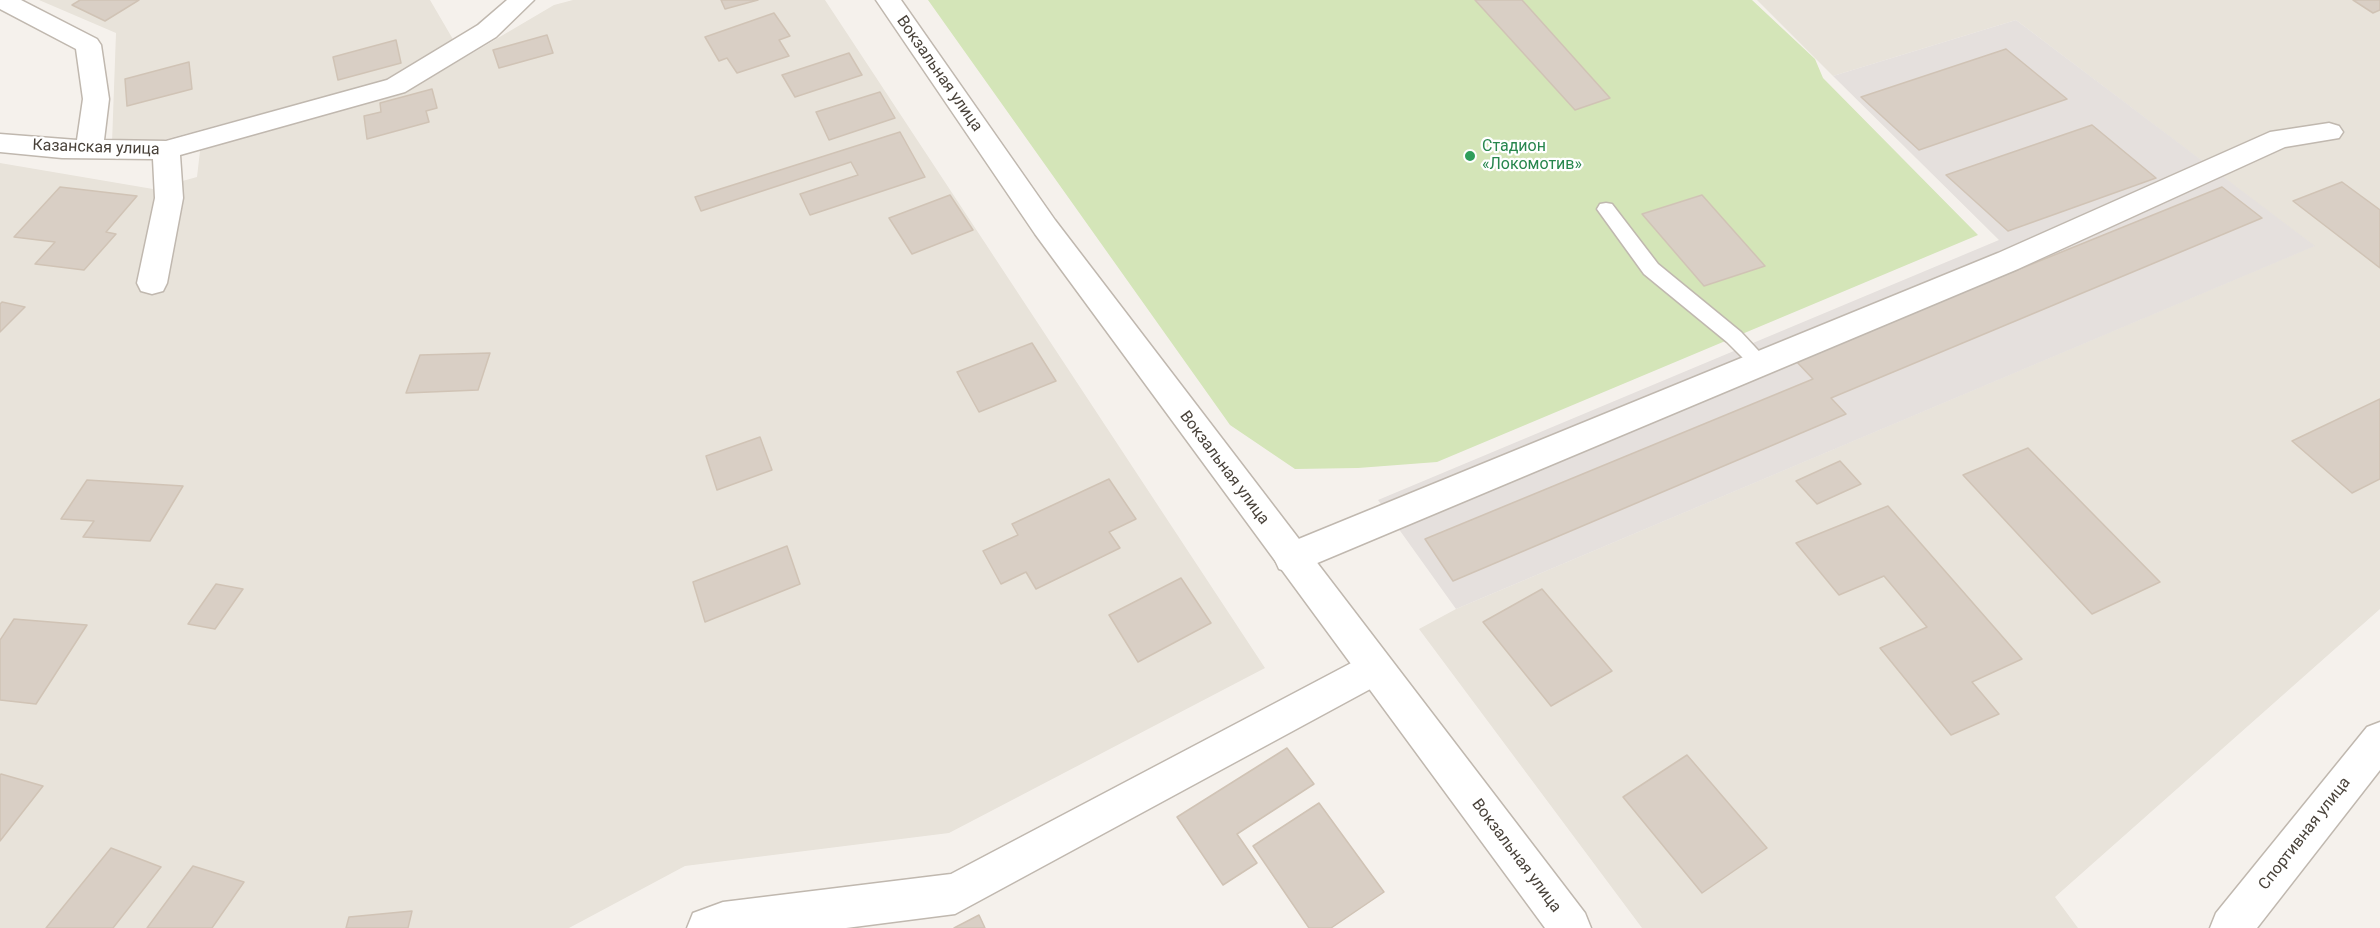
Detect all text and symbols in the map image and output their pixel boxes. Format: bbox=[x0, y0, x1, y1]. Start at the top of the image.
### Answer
street label: Вокзальная улица bbox=[892, 12, 986, 136]
street label: Казанская улица bbox=[32, 136, 160, 160]
place label: Стадион «Локомотив» bbox=[1482, 137, 1582, 175]
marker: Стадион «Локомотив» bbox=[1463, 149, 1477, 163]
street label: Вокзальная улица bbox=[1175, 407, 1273, 529]
street label: Спортивная улица bbox=[2255, 774, 2355, 894]
street label: Вокзальная улица bbox=[1467, 795, 1565, 917]

